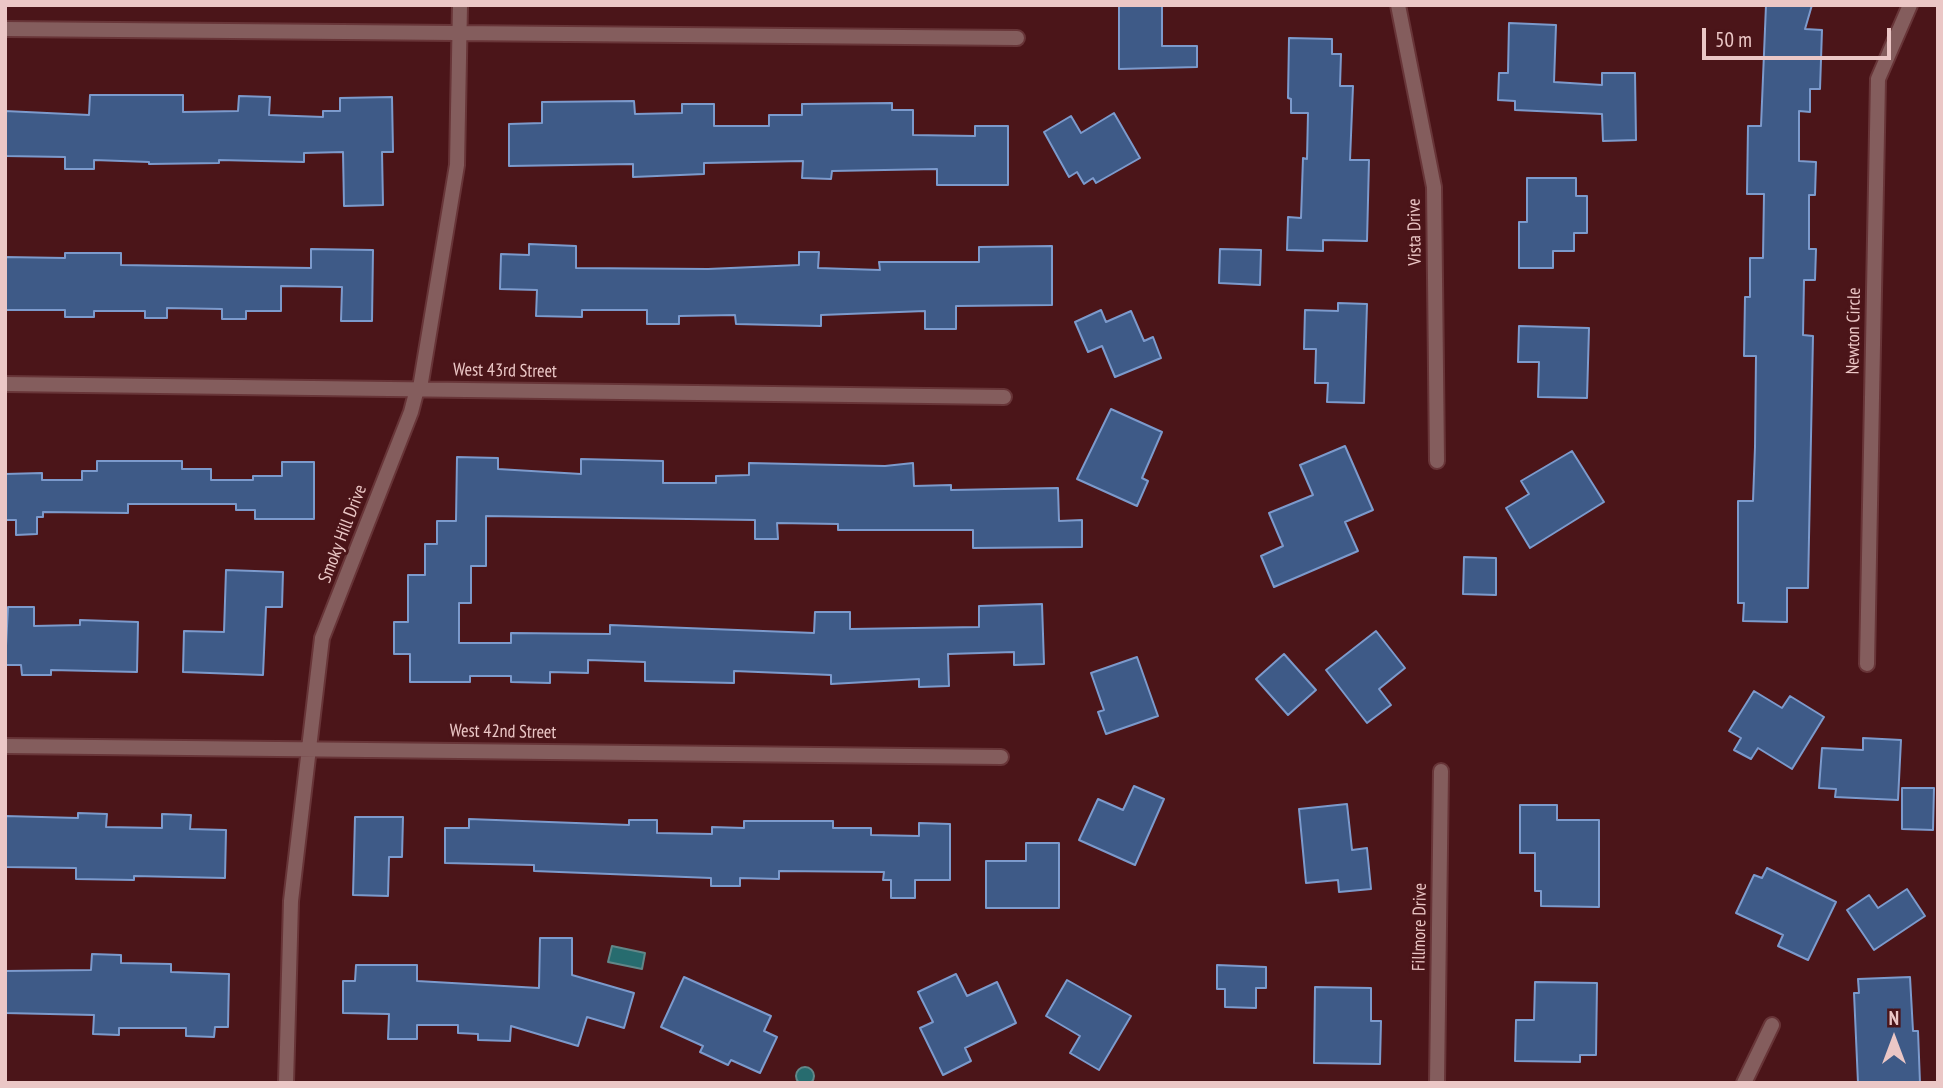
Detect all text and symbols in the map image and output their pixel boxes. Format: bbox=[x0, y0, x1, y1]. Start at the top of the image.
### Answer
scale bar bbox=[1705, 14, 1894, 58]
text: 50 m bbox=[1715, 26, 1752, 53]
street label: Vista Drive bbox=[1404, 198, 1426, 266]
street label: Newton Circle bbox=[1842, 287, 1866, 375]
street label: West 43rd Street bbox=[453, 359, 557, 383]
street label: Smoky Hill Drive bbox=[314, 482, 372, 586]
street label: West 42nd Street bbox=[449, 720, 557, 744]
street label: Fillmore Drive bbox=[1408, 883, 1432, 971]
north arrow bbox=[1859, 1004, 1929, 1074]
text: N bbox=[1889, 1006, 1899, 1030]

